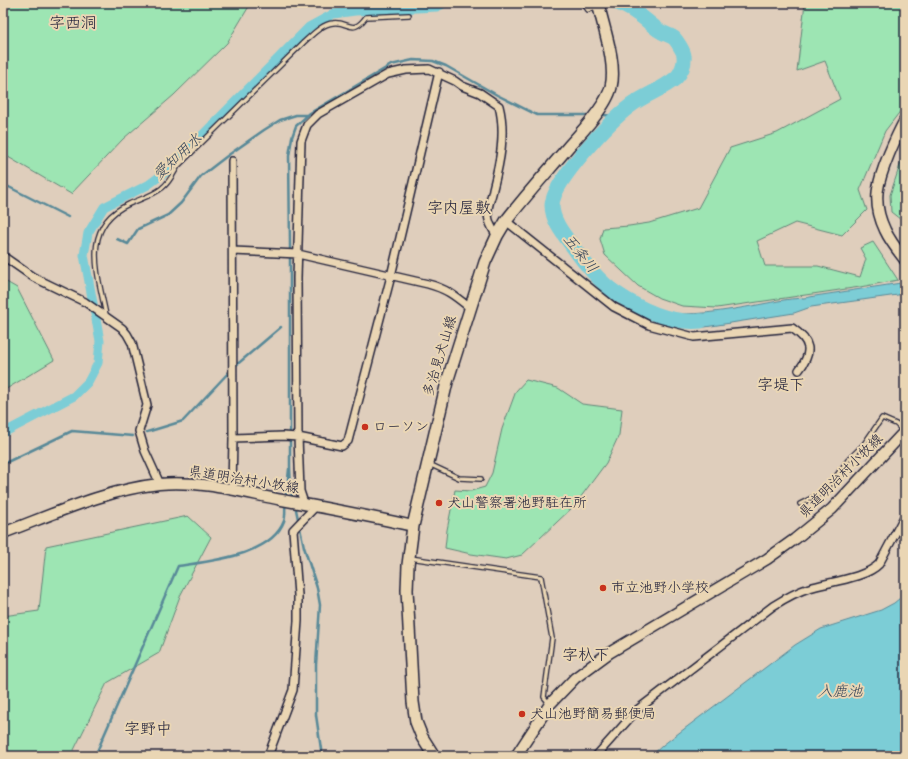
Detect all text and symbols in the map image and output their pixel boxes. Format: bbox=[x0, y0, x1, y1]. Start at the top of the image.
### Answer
district label: 字西洞 bbox=[49, 11, 97, 36]
water label: 愛知用水 bbox=[148, 128, 208, 186]
district label: 字内屋敷 bbox=[427, 196, 491, 221]
water label: 五条川 bbox=[557, 229, 603, 279]
street label: 多治見犬山線 bbox=[417, 313, 463, 399]
district label: 字堤下 bbox=[757, 373, 805, 398]
place label: ローソン bbox=[373, 416, 429, 438]
marker: ローソン bbox=[360, 422, 370, 432]
street label: 県道明治村小牧線 bbox=[794, 429, 888, 523]
street label: 県道明治村小牧線 bbox=[187, 460, 301, 500]
place label: 犬山警察署池野駐在所 bbox=[447, 492, 587, 514]
marker: 犬山警察署池野駐在所 bbox=[434, 498, 444, 508]
place label: 市立池野小学校 bbox=[611, 577, 709, 599]
marker: 市立池野小学校 bbox=[598, 583, 608, 593]
district label: 字杁下 bbox=[562, 643, 610, 668]
water label: 入鹿池 bbox=[817, 680, 863, 704]
place label: 犬山池野簡易郵便局 bbox=[530, 703, 656, 725]
marker: 犬山池野簡易郵便局 bbox=[517, 709, 527, 719]
district label: 字野中 bbox=[124, 717, 172, 742]

